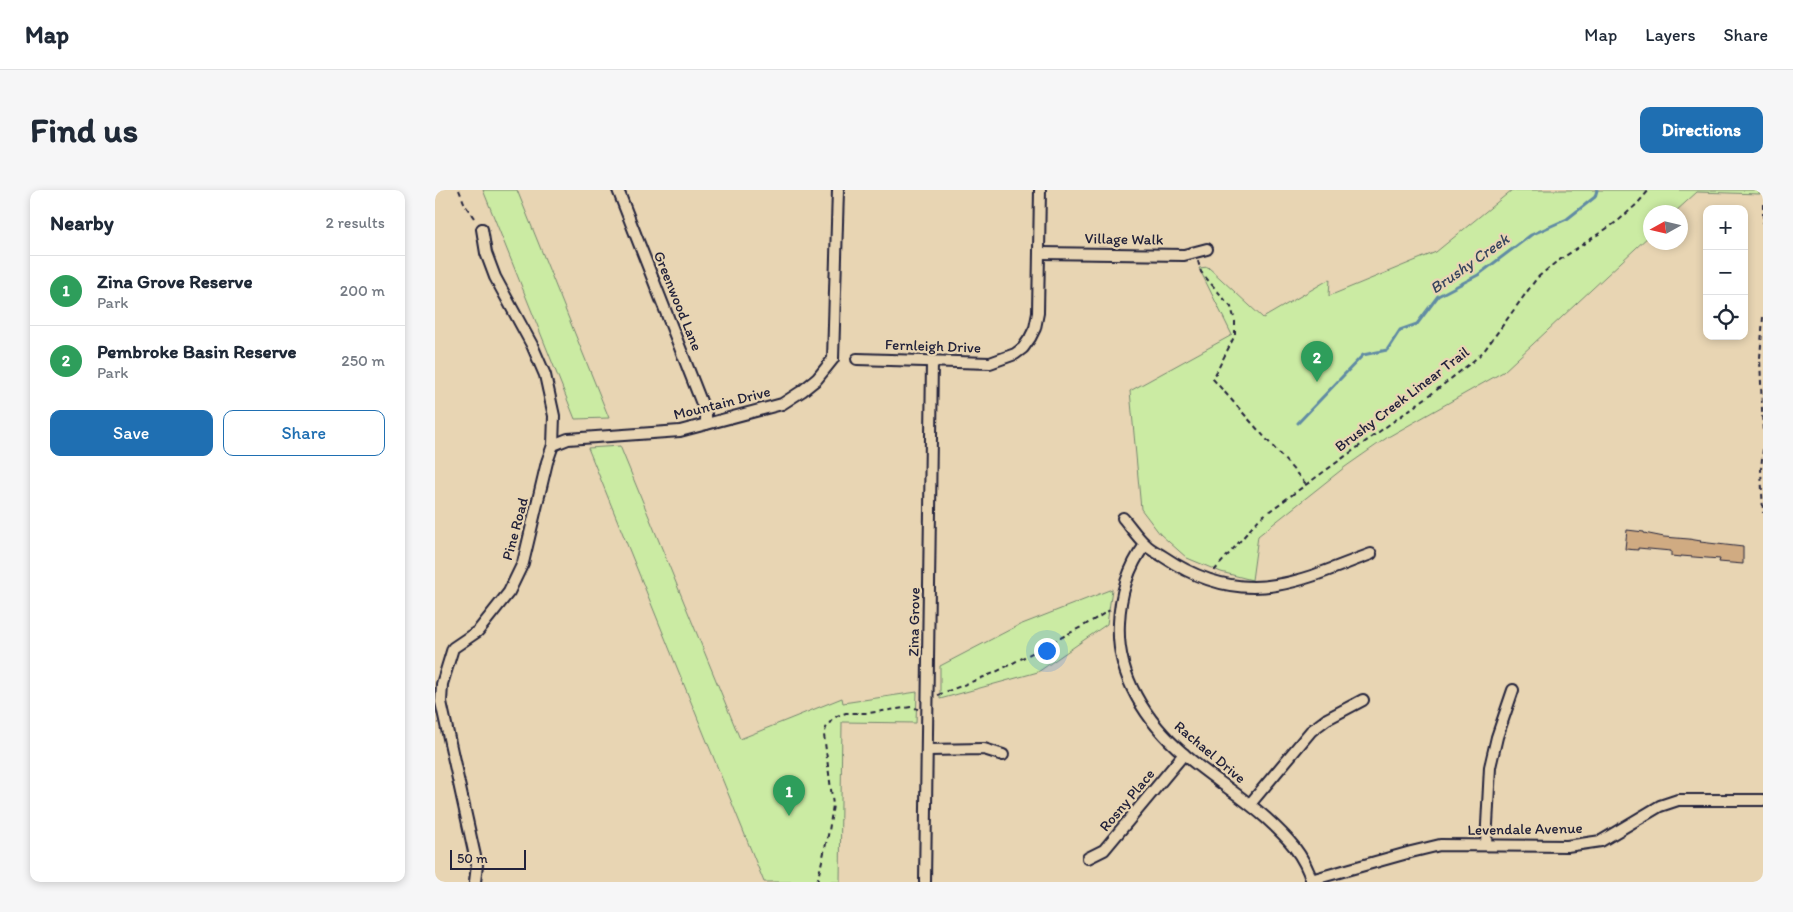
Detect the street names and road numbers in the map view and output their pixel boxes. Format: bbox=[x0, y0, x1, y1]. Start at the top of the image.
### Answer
street label: Village Walk bbox=[1084, 229, 1164, 249]
street label: Greenwood Lane bbox=[650, 249, 706, 353]
street label: Fernleigh Drive bbox=[885, 335, 981, 357]
street label: Brushy Creek Linear Trail bbox=[1331, 342, 1473, 455]
street label: Mountain Drive bbox=[672, 382, 772, 424]
street label: Pine Road bbox=[498, 496, 532, 562]
street label: Zina Grove bbox=[904, 587, 924, 657]
street label: Rachael Drive bbox=[1171, 717, 1249, 787]
street label: Rosny Place bbox=[1096, 765, 1158, 835]
street label: Levendale Avenue bbox=[1467, 819, 1583, 839]

